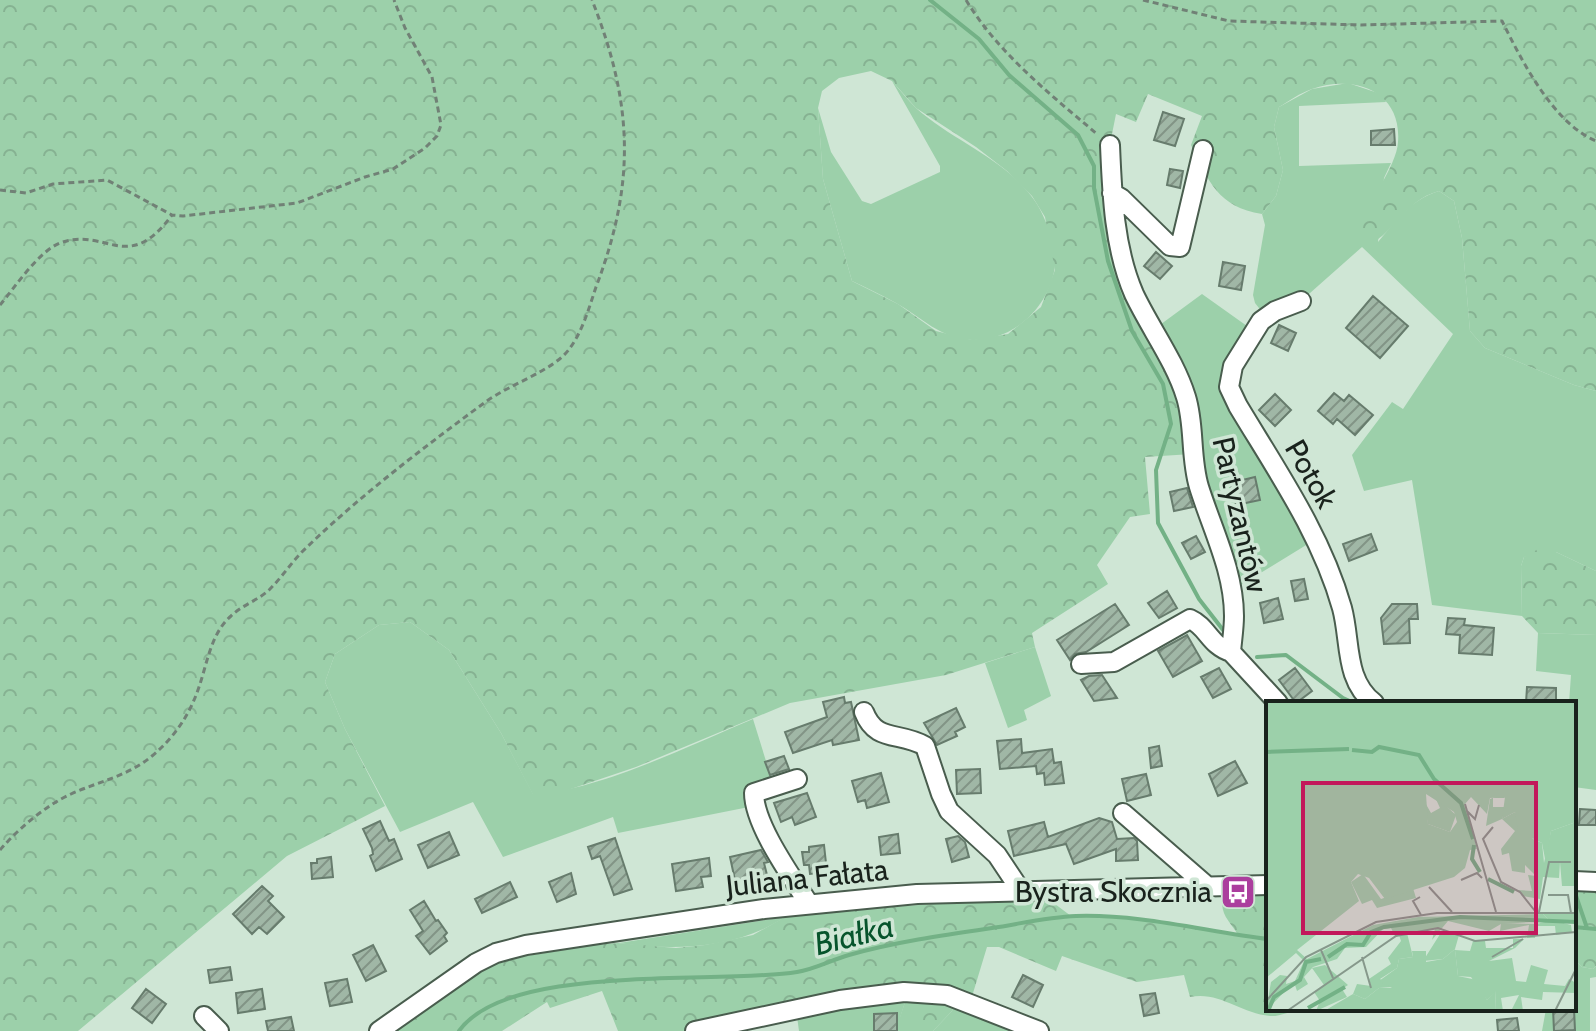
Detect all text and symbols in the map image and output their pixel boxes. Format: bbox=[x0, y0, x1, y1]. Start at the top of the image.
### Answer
street label: Partyzantów bbox=[1205, 433, 1276, 597]
street label: Potok bbox=[1277, 433, 1346, 515]
inset map bbox=[1266, 701, 1576, 1011]
street label: Juliana Fałata bbox=[723, 851, 890, 905]
place label: Bystra Skocznia bbox=[1015, 873, 1213, 910]
bus stop icon: Bystra Skocznia bbox=[1219, 873, 1257, 911]
water label: Białka bbox=[810, 906, 898, 963]

